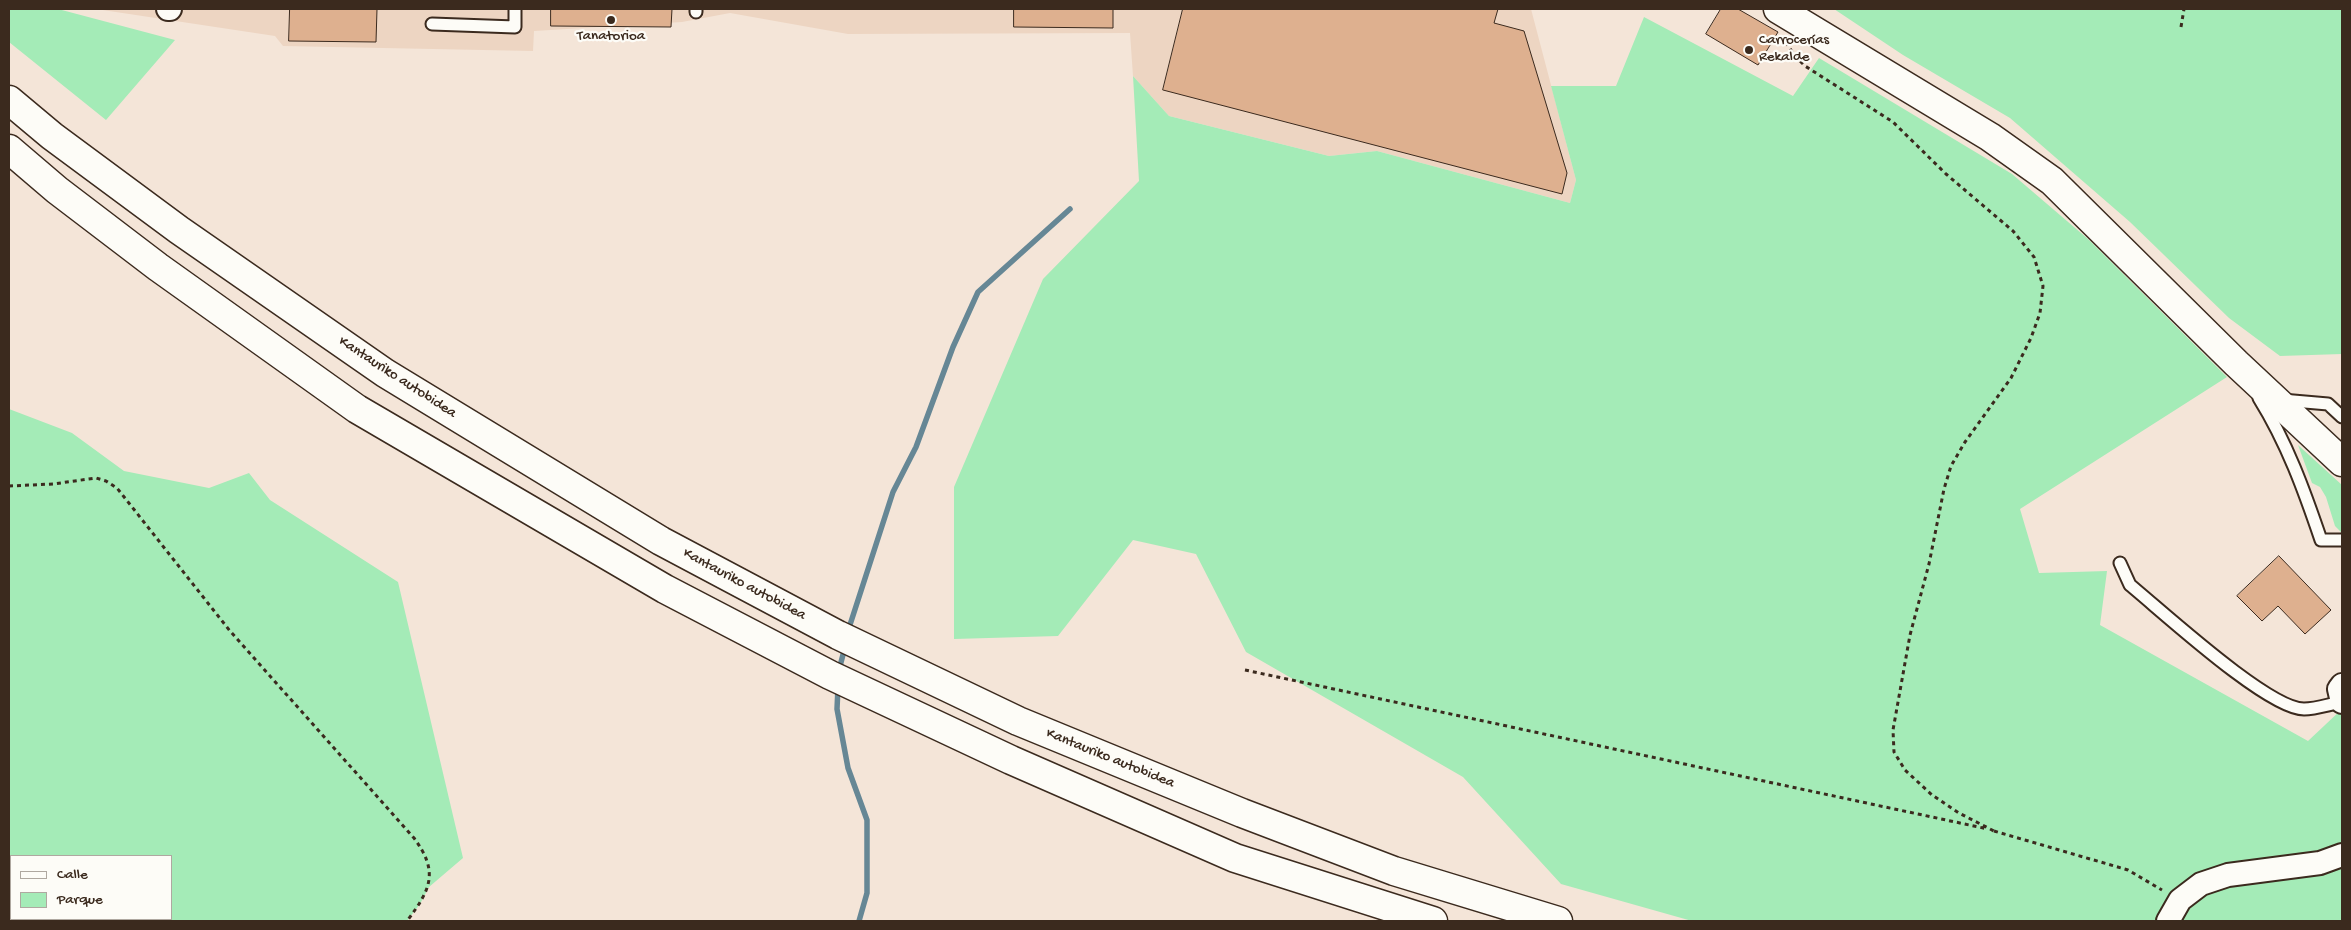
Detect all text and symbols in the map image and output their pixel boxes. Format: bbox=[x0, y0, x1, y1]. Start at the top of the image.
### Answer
marker: Tanatorioa bbox=[605, 14, 617, 26]
place label: Tanatorioa bbox=[577, 28, 645, 46]
place label: Carrocerías Rekalde bbox=[1759, 32, 1829, 67]
marker: Carrocerías Rekalde bbox=[1743, 44, 1755, 56]
street label: Kantauriko autobidea bbox=[335, 333, 459, 423]
street label: Kantauriko autobidea bbox=[679, 545, 809, 625]
street label: Kantauriko autobidea bbox=[1043, 725, 1177, 793]
legend bbox=[10, 855, 172, 920]
text: Calle bbox=[57, 866, 88, 884]
text: Parque bbox=[57, 891, 103, 909]

